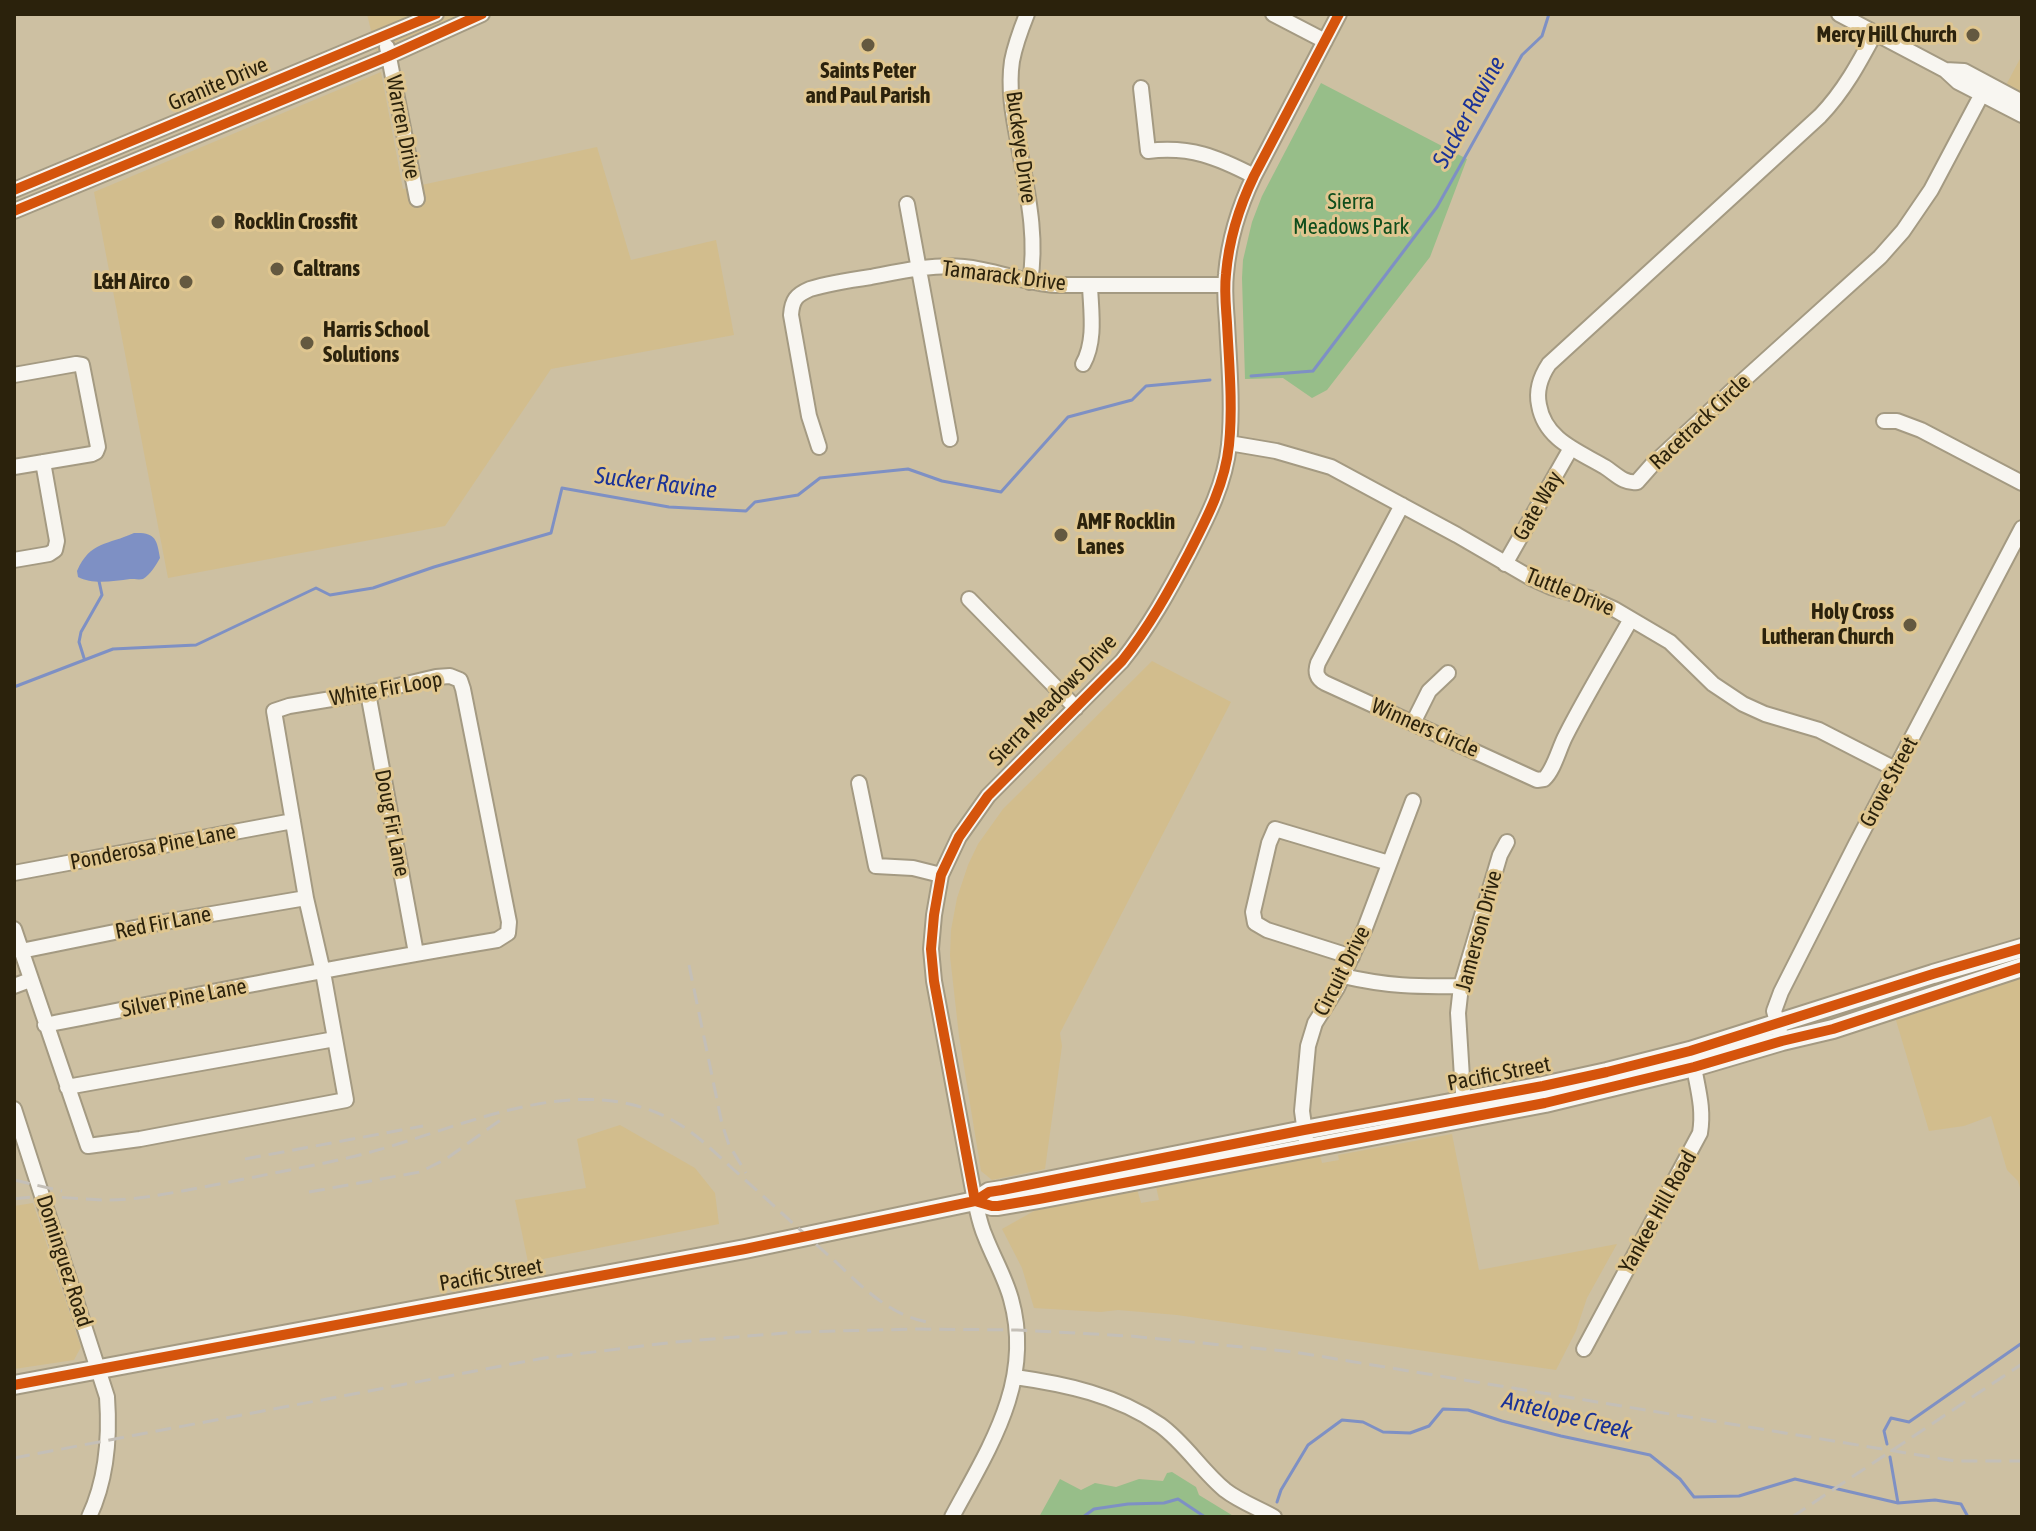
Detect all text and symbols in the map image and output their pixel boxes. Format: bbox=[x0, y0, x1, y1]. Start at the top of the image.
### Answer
place label: Mercy Hill Church bbox=[1817, 22, 1957, 48]
marker: Mercy Hill Church bbox=[1964, 26, 1982, 44]
marker: Saints Peter and Paul Parish bbox=[859, 36, 877, 54]
street label: Granite Drive bbox=[164, 51, 272, 117]
water label: Sucker Ravine bbox=[1427, 51, 1511, 173]
place label: Saints Peter and Paul Parish bbox=[806, 58, 930, 110]
street label: Warren Drive bbox=[380, 73, 426, 181]
street label: Buckeye Drive bbox=[1000, 89, 1042, 205]
park label: Sierra Meadows Park bbox=[1293, 189, 1409, 240]
place label: Rocklin Crossfit bbox=[234, 209, 357, 235]
marker: Rocklin Crossfit bbox=[209, 213, 227, 231]
street label: Tamarack Drive bbox=[941, 255, 1067, 297]
place label: Caltrans bbox=[293, 256, 360, 282]
marker: Caltrans bbox=[268, 260, 286, 278]
place label: L&H Airco bbox=[93, 269, 170, 295]
marker: L&H Airco bbox=[177, 273, 195, 291]
place label: Harris School Solutions bbox=[323, 317, 429, 368]
marker: Harris School Solutions bbox=[298, 334, 316, 352]
street label: Racetrack Circle bbox=[1644, 369, 1756, 475]
water label: Sucker Ravine bbox=[593, 461, 719, 505]
street label: Gate Way bbox=[1508, 467, 1568, 545]
place label: AMF Rocklin Lanes bbox=[1077, 509, 1175, 560]
marker: AMF Rocklin Lanes bbox=[1052, 526, 1070, 544]
street label: Tuttle Drive bbox=[1522, 562, 1618, 622]
place label: Holy Cross Lutheran Church bbox=[1761, 599, 1894, 650]
marker: Holy Cross Lutheran Church bbox=[1901, 616, 1919, 634]
street label: Sierra Meadows Drive bbox=[984, 629, 1122, 771]
street label: White Fir Loop bbox=[328, 666, 444, 712]
street label: Winners Circle bbox=[1367, 693, 1483, 763]
street label: Grove Street bbox=[1854, 732, 1924, 832]
street label: Doug Fir Lane bbox=[369, 767, 415, 879]
street label: Ponderosa Pine Lane bbox=[68, 818, 238, 876]
street label: Jamerson Drive bbox=[1450, 868, 1508, 994]
street label: Red Fir Lane bbox=[113, 901, 213, 945]
street label: Circuit Drive bbox=[1308, 922, 1376, 1020]
street label: Silver Pine Lane bbox=[119, 973, 249, 1023]
street label: Pacific Street bbox=[1445, 1051, 1553, 1097]
street label: Yankee Hill Road bbox=[1613, 1146, 1703, 1278]
street label: Dominguez Road bbox=[30, 1192, 98, 1330]
street label: Pacific Street bbox=[437, 1253, 545, 1297]
water label: Antelope Creek bbox=[1499, 1386, 1635, 1446]

